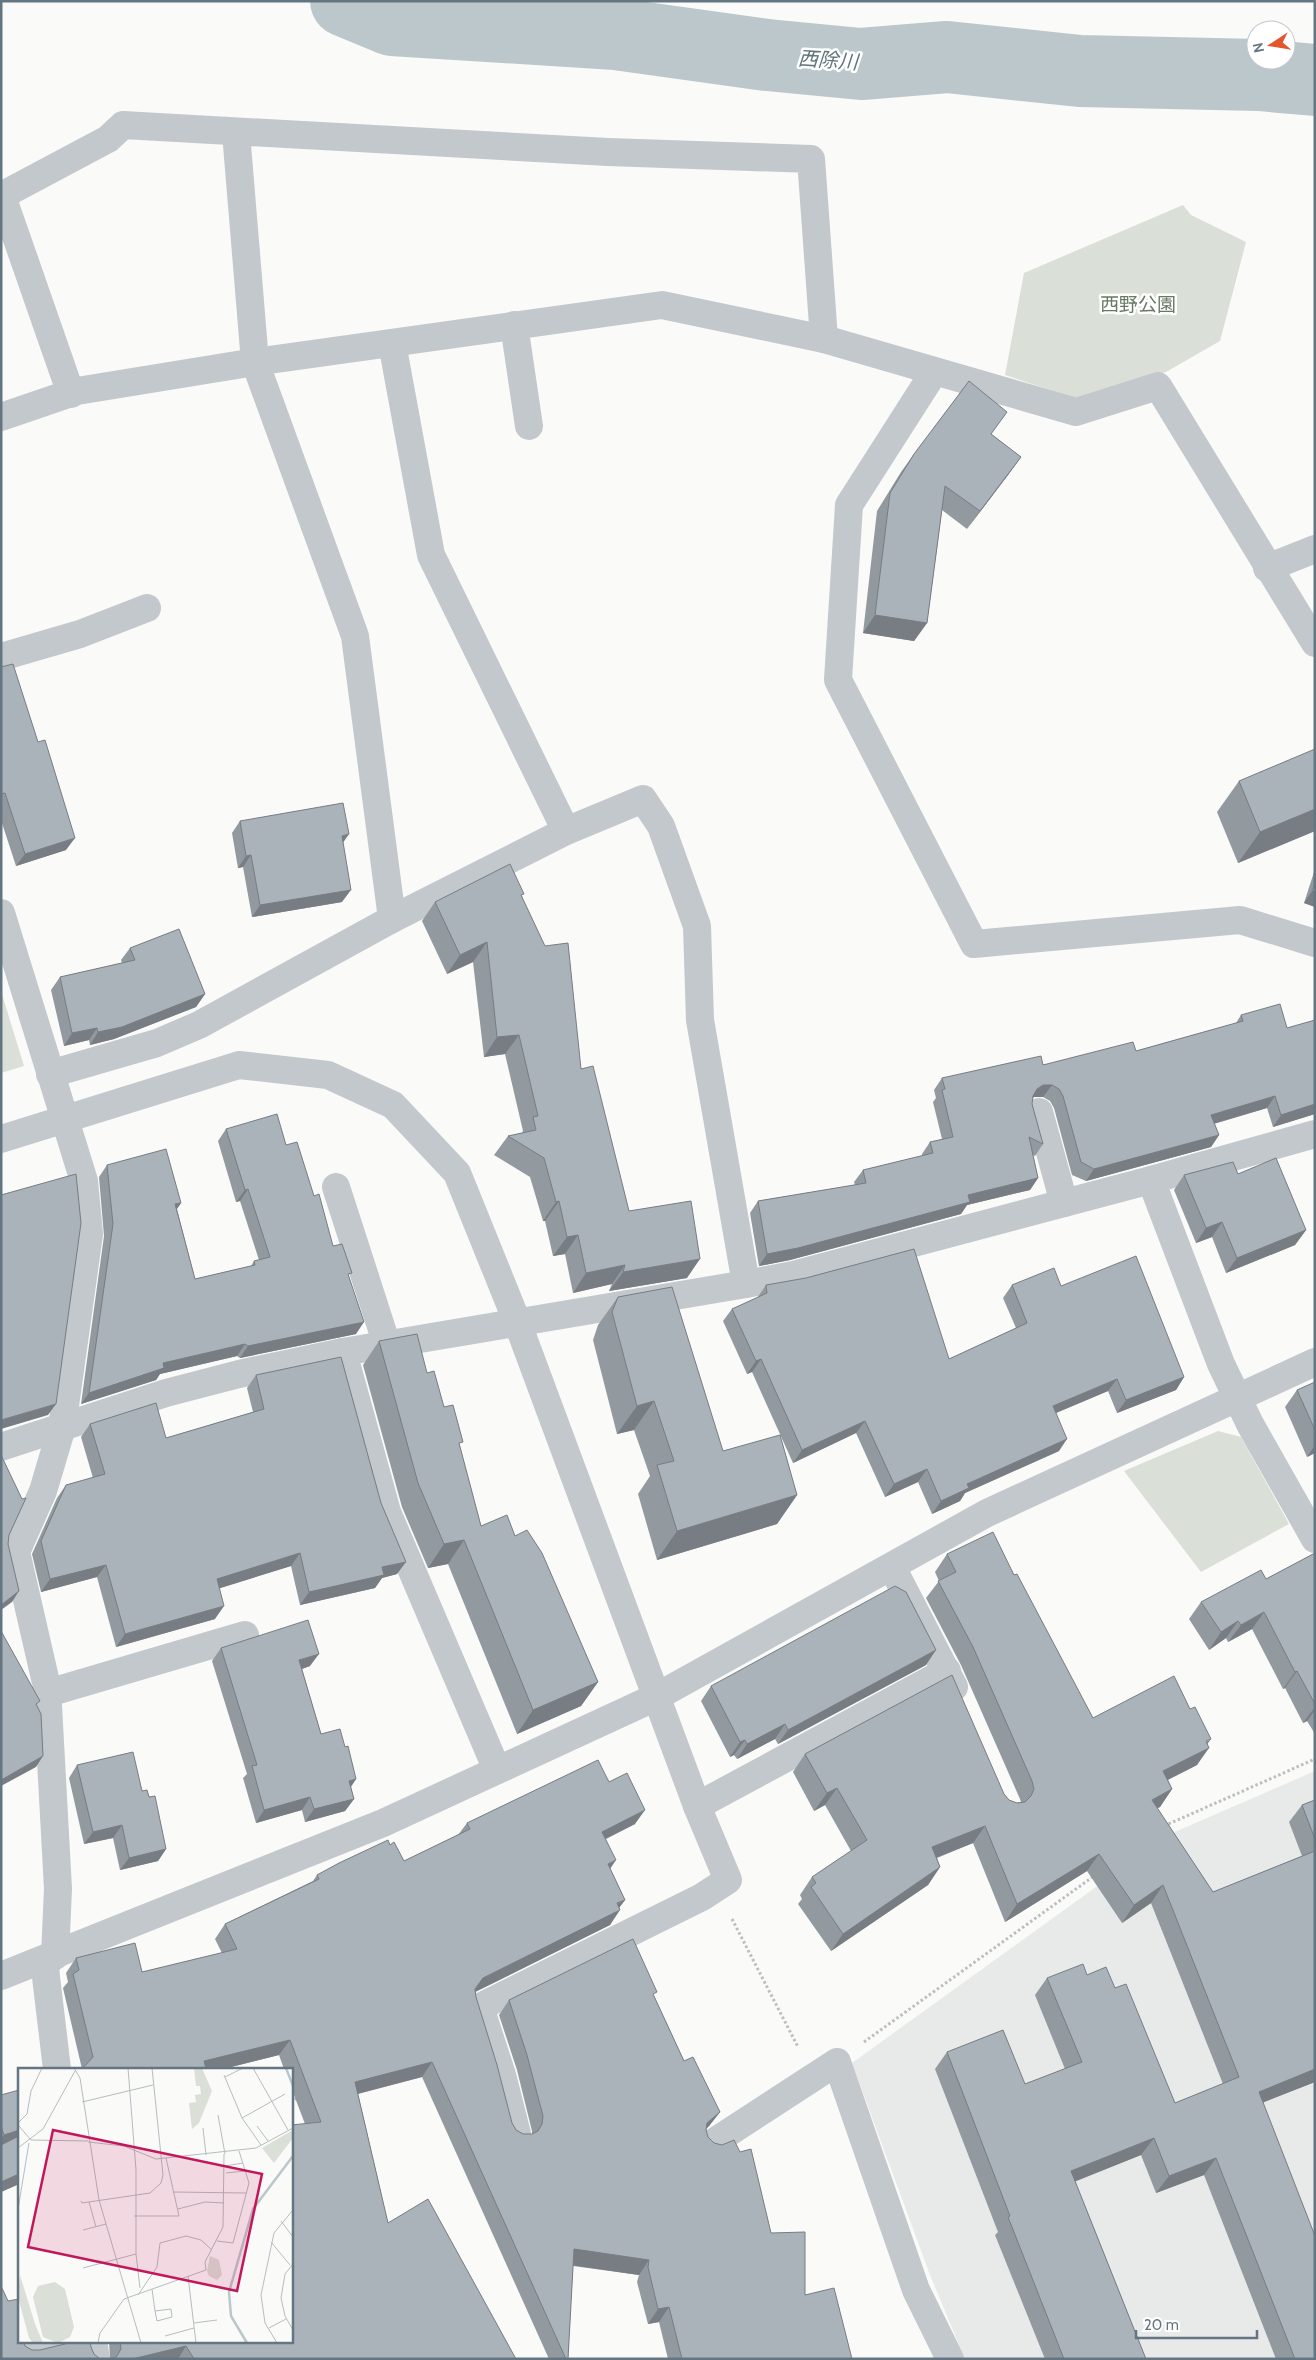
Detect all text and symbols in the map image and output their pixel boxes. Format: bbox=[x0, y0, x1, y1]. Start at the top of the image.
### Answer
north arrow bbox=[1246, 20, 1296, 70]
text: N bbox=[1248, 41, 1268, 54]
water label: 西除川 bbox=[797, 46, 861, 74]
park label: 西野公園 bbox=[1100, 293, 1176, 316]
inset map bbox=[18, 2068, 292, 2342]
scale bar bbox=[1136, 2308, 1257, 2340]
text: 20 m bbox=[1144, 2316, 1179, 2334]

